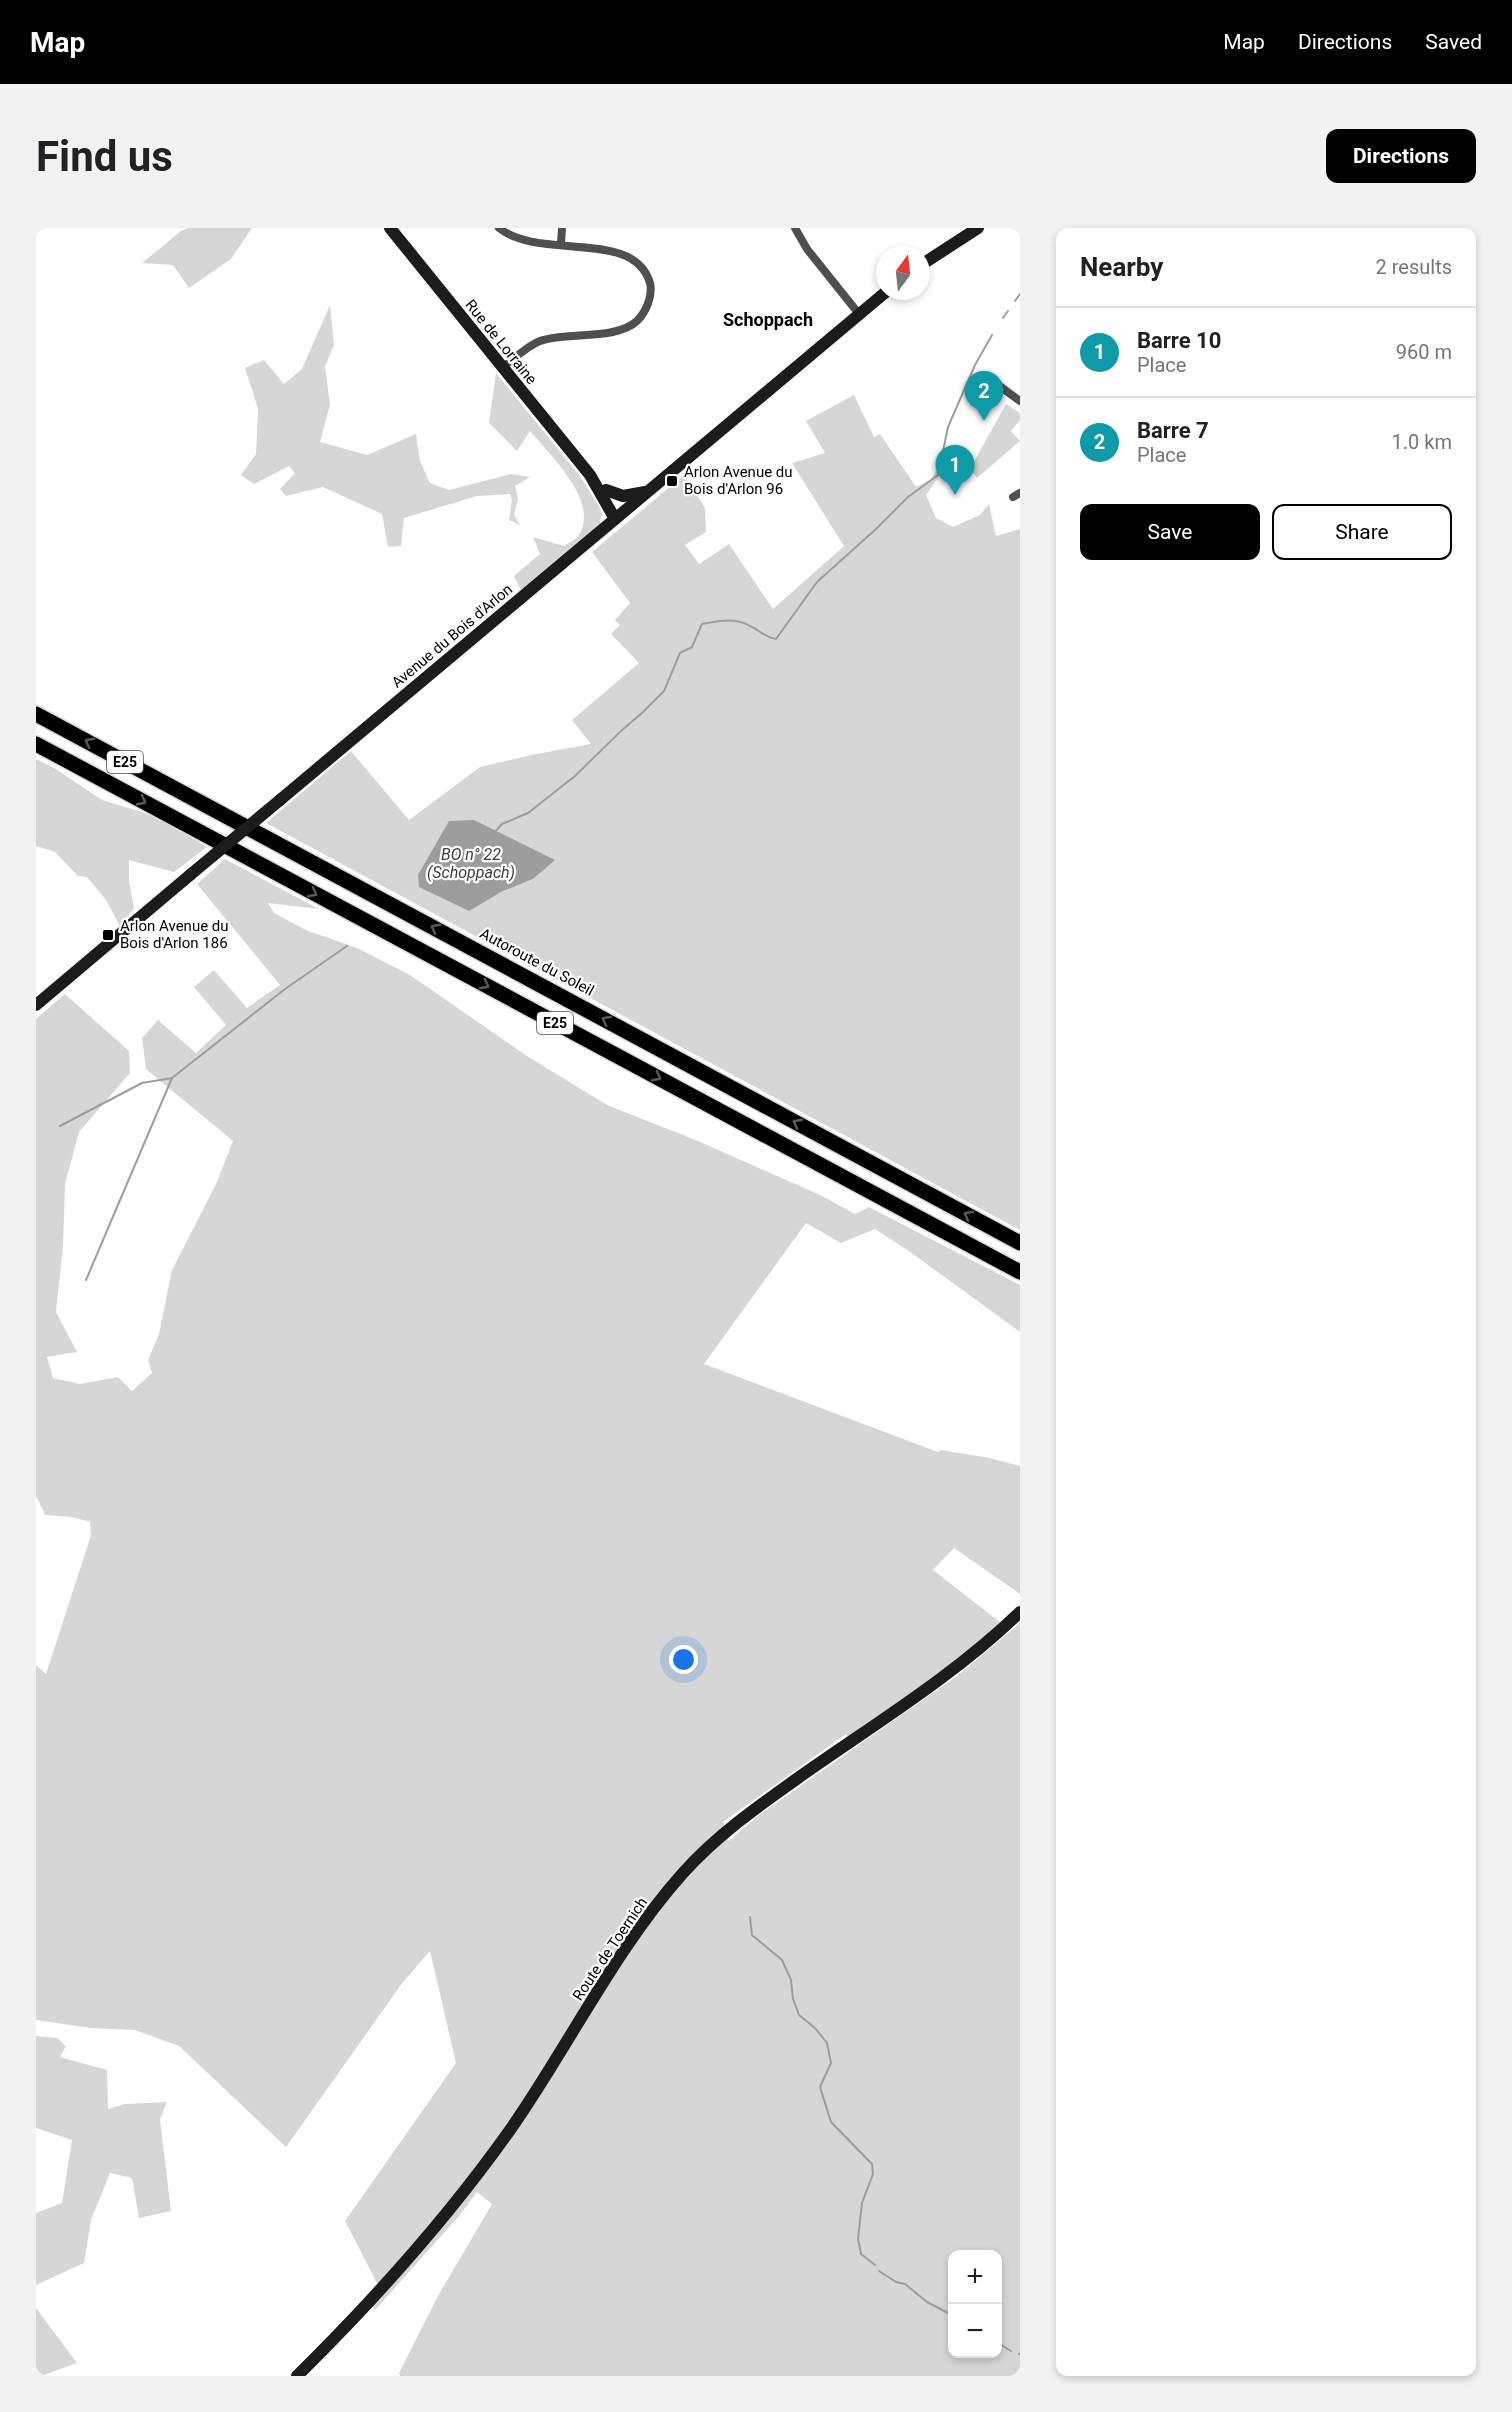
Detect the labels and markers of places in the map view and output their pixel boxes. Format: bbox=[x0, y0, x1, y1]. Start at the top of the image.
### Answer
pin: 2 bbox=[964, 372, 1004, 421]
pin: 1 bbox=[936, 446, 974, 495]
place label: Arlon Avenue du Bois d'Arlon 96 bbox=[684, 463, 793, 498]
marker: Arlon Avenue du Bois d'Arlon 96 bbox=[665, 474, 679, 488]
place label: Arlon Avenue du Bois d'Arlon 186 bbox=[120, 917, 229, 952]
marker: Arlon Avenue du Bois d'Arlon 186 bbox=[101, 928, 115, 942]

